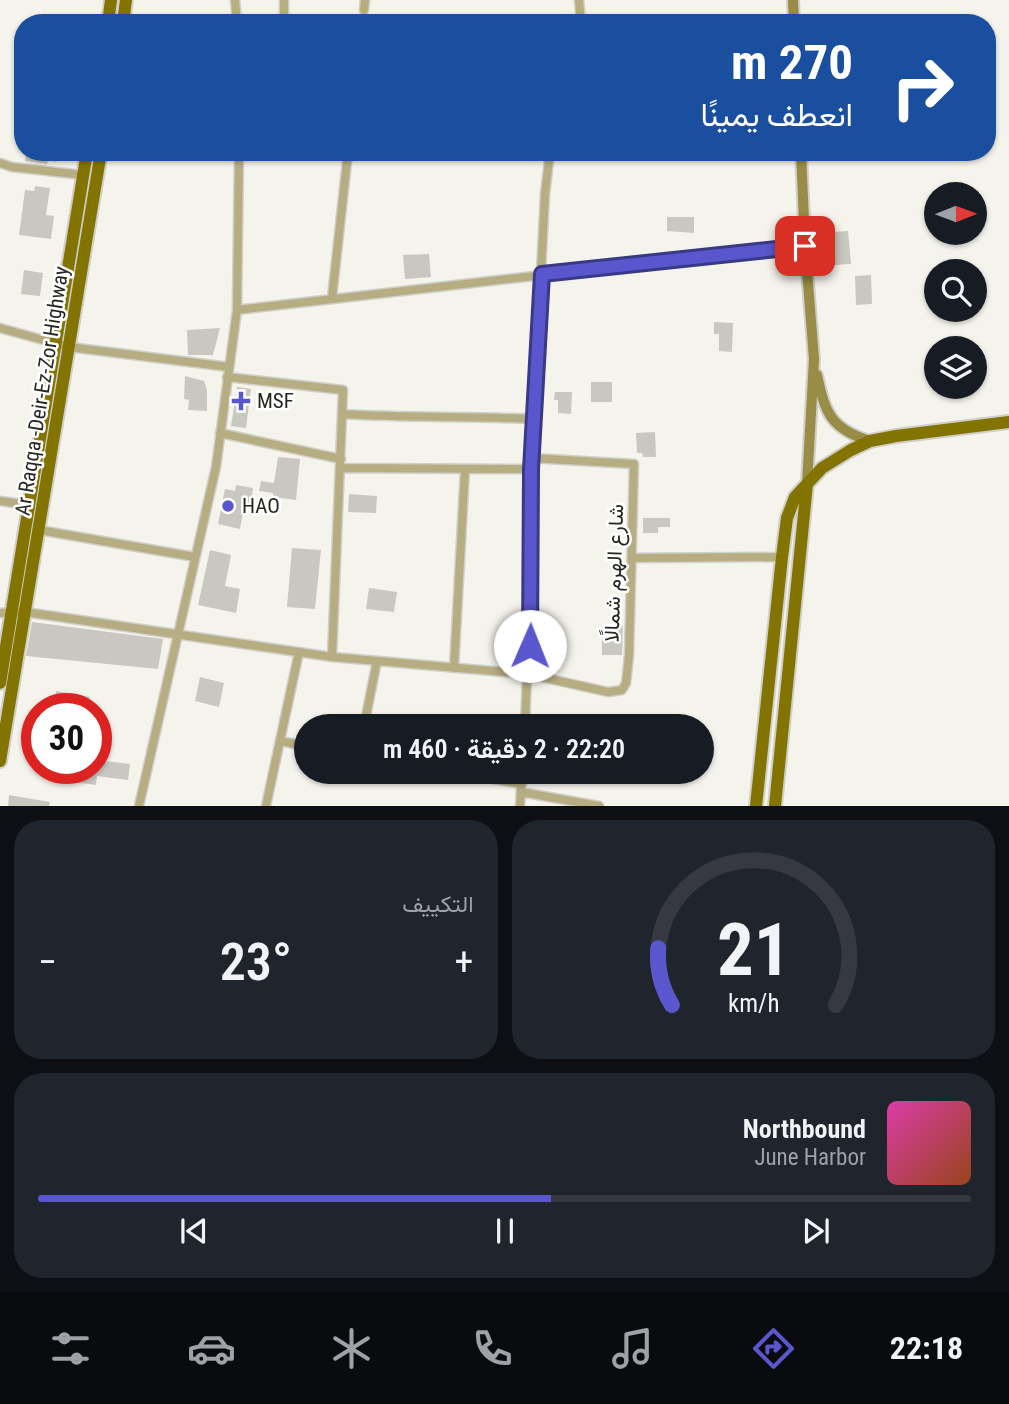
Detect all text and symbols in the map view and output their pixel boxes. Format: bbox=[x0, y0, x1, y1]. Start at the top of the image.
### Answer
text: 270 m bbox=[731, 34, 853, 91]
icon: right bbox=[877, 42, 968, 133]
text: انعطف يمينًا bbox=[700, 96, 853, 134]
north arrow bbox=[924, 182, 987, 245]
map controls bbox=[924, 182, 987, 399]
pin bbox=[775, 216, 835, 276]
icon: arrive bbox=[786, 227, 824, 265]
button: search bbox=[924, 259, 987, 322]
street label: Ar Raqqa -Deir-Ez-Zor Highway bbox=[10, 264, 74, 517]
button: layers bbox=[924, 336, 987, 399]
place label: MSF bbox=[257, 389, 294, 413]
marker: MSF bbox=[231, 391, 251, 411]
place label: HAO bbox=[242, 494, 280, 518]
marker: HAO bbox=[220, 498, 236, 514]
street label: شارع الهرم شمالًا bbox=[598, 503, 630, 643]
position arrow bbox=[493, 609, 567, 683]
speed limit sign: 30 bbox=[21, 693, 112, 784]
text: 22:20 · 2 دقيقة · 460 m bbox=[383, 734, 625, 764]
text: التكييف bbox=[402, 891, 474, 918]
text: 21 bbox=[716, 908, 790, 994]
text: 23° bbox=[220, 932, 292, 993]
text: − bbox=[38, 940, 57, 984]
text: + bbox=[455, 940, 473, 984]
text: km/h bbox=[728, 989, 779, 1018]
text: Northbound bbox=[743, 1114, 866, 1144]
text: June Harbor bbox=[754, 1144, 866, 1171]
icon: previous bbox=[175, 1212, 213, 1250]
icon: pause bbox=[486, 1212, 524, 1250]
icon: next bbox=[797, 1212, 835, 1250]
icon: filters bbox=[46, 1324, 95, 1373]
icon: car bbox=[187, 1324, 236, 1373]
icon: climate bbox=[327, 1324, 376, 1373]
icon: phone bbox=[468, 1324, 517, 1373]
icon: music bbox=[608, 1324, 657, 1373]
icon: directions bbox=[749, 1324, 798, 1373]
text: 22:18 bbox=[890, 1329, 963, 1367]

